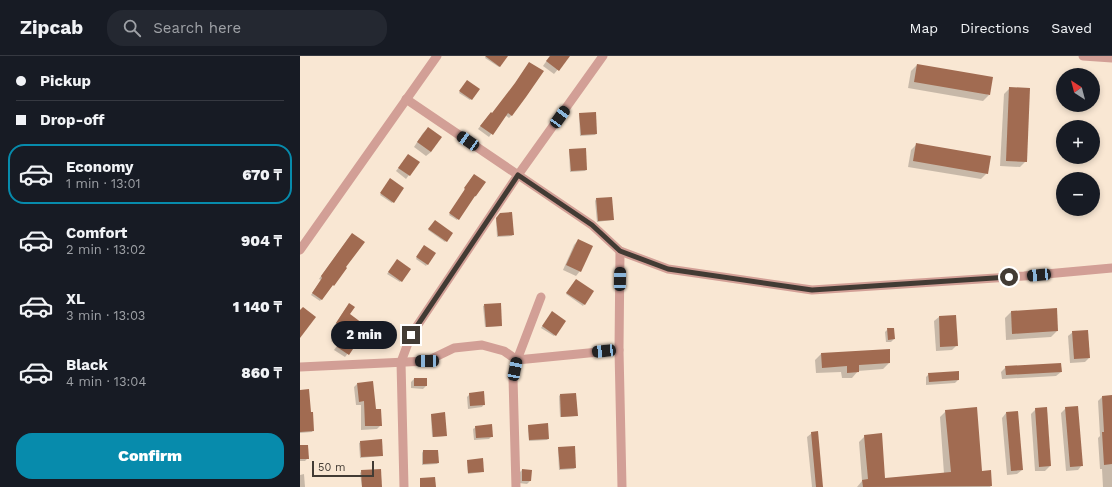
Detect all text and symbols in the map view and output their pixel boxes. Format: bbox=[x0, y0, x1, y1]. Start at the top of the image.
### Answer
search box bbox=[107, 10, 387, 46]
text: Zipcab bbox=[20, 16, 83, 39]
icon: search bbox=[121, 17, 143, 39]
text: Search here bbox=[153, 19, 241, 37]
text: Map bbox=[910, 20, 938, 36]
text: Directions bbox=[960, 20, 1029, 36]
text: Saved bbox=[1051, 20, 1092, 36]
north arrow bbox=[1056, 68, 1100, 112]
map controls bbox=[1056, 68, 1100, 216]
text: Pickup bbox=[40, 72, 91, 90]
car bbox=[548, 104, 572, 130]
text: Drop-off bbox=[40, 111, 105, 129]
button: + bbox=[1056, 120, 1100, 164]
car bbox=[455, 129, 481, 153]
icon: car bbox=[18, 156, 54, 192]
text: Economy bbox=[66, 158, 133, 176]
text: 670 ₸ bbox=[242, 166, 282, 184]
button: − bbox=[1056, 172, 1100, 216]
text: 1 min · 13:01 bbox=[66, 176, 141, 191]
icon: car bbox=[18, 222, 54, 258]
text: Comfort bbox=[66, 224, 127, 242]
text: 904 ₸ bbox=[241, 232, 282, 250]
text: 2 min · 13:02 bbox=[66, 242, 146, 257]
car bbox=[614, 267, 626, 291]
route start bbox=[1000, 268, 1018, 286]
car bbox=[1027, 268, 1051, 282]
icon: car bbox=[18, 288, 54, 324]
text: XL bbox=[66, 290, 85, 308]
text: 1 140 ₸ bbox=[233, 298, 282, 316]
text: 3 min · 13:03 bbox=[66, 308, 145, 323]
callout: 2 min bbox=[331, 321, 397, 349]
route end bbox=[402, 326, 420, 344]
text: 2 min bbox=[346, 327, 382, 342]
car bbox=[591, 344, 617, 358]
icon: car bbox=[18, 354, 54, 390]
car bbox=[415, 355, 439, 367]
text: Black bbox=[66, 356, 108, 374]
car bbox=[507, 356, 523, 382]
text: 860 ₸ bbox=[241, 364, 282, 382]
text: 4 min · 13:04 bbox=[66, 374, 146, 389]
button: Confirm bbox=[16, 433, 284, 479]
scale bar bbox=[312, 459, 374, 478]
text: 50 m bbox=[318, 461, 345, 474]

